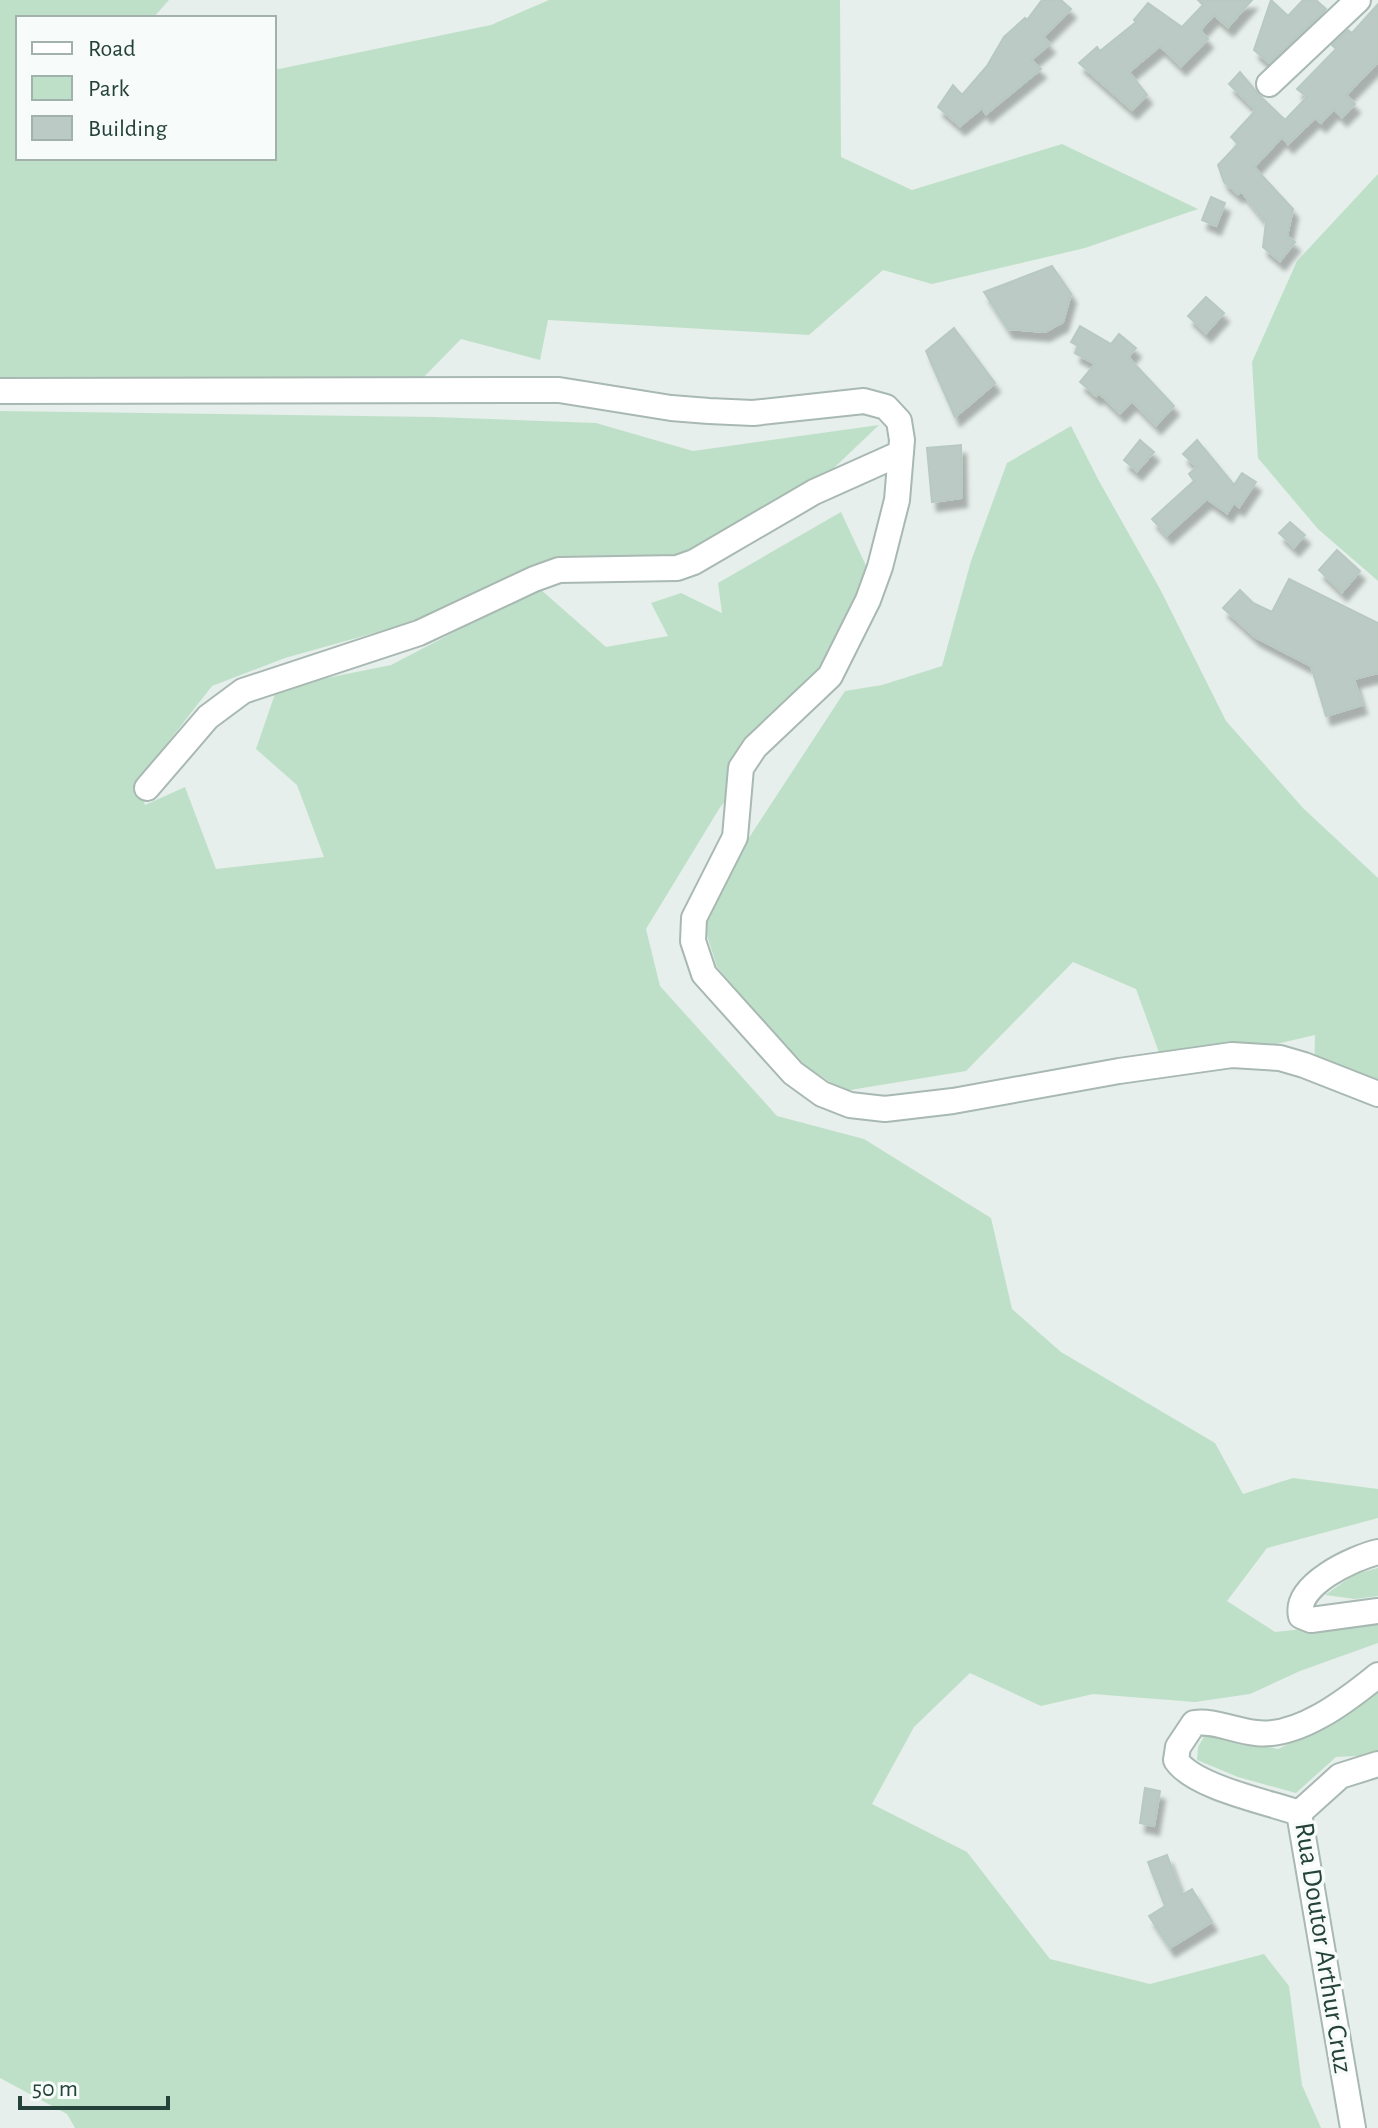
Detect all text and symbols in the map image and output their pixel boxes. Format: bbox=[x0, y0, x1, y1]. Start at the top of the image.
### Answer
legend bbox=[16, 16, 276, 160]
text: Road bbox=[88, 37, 136, 61]
text: Park bbox=[88, 77, 129, 101]
text: Building bbox=[88, 117, 167, 141]
street label: Rua Doutor Arthur Cruz bbox=[1289, 1821, 1357, 2075]
scale bar bbox=[20, 2060, 168, 2110]
text: 50 m bbox=[32, 2077, 78, 2101]

